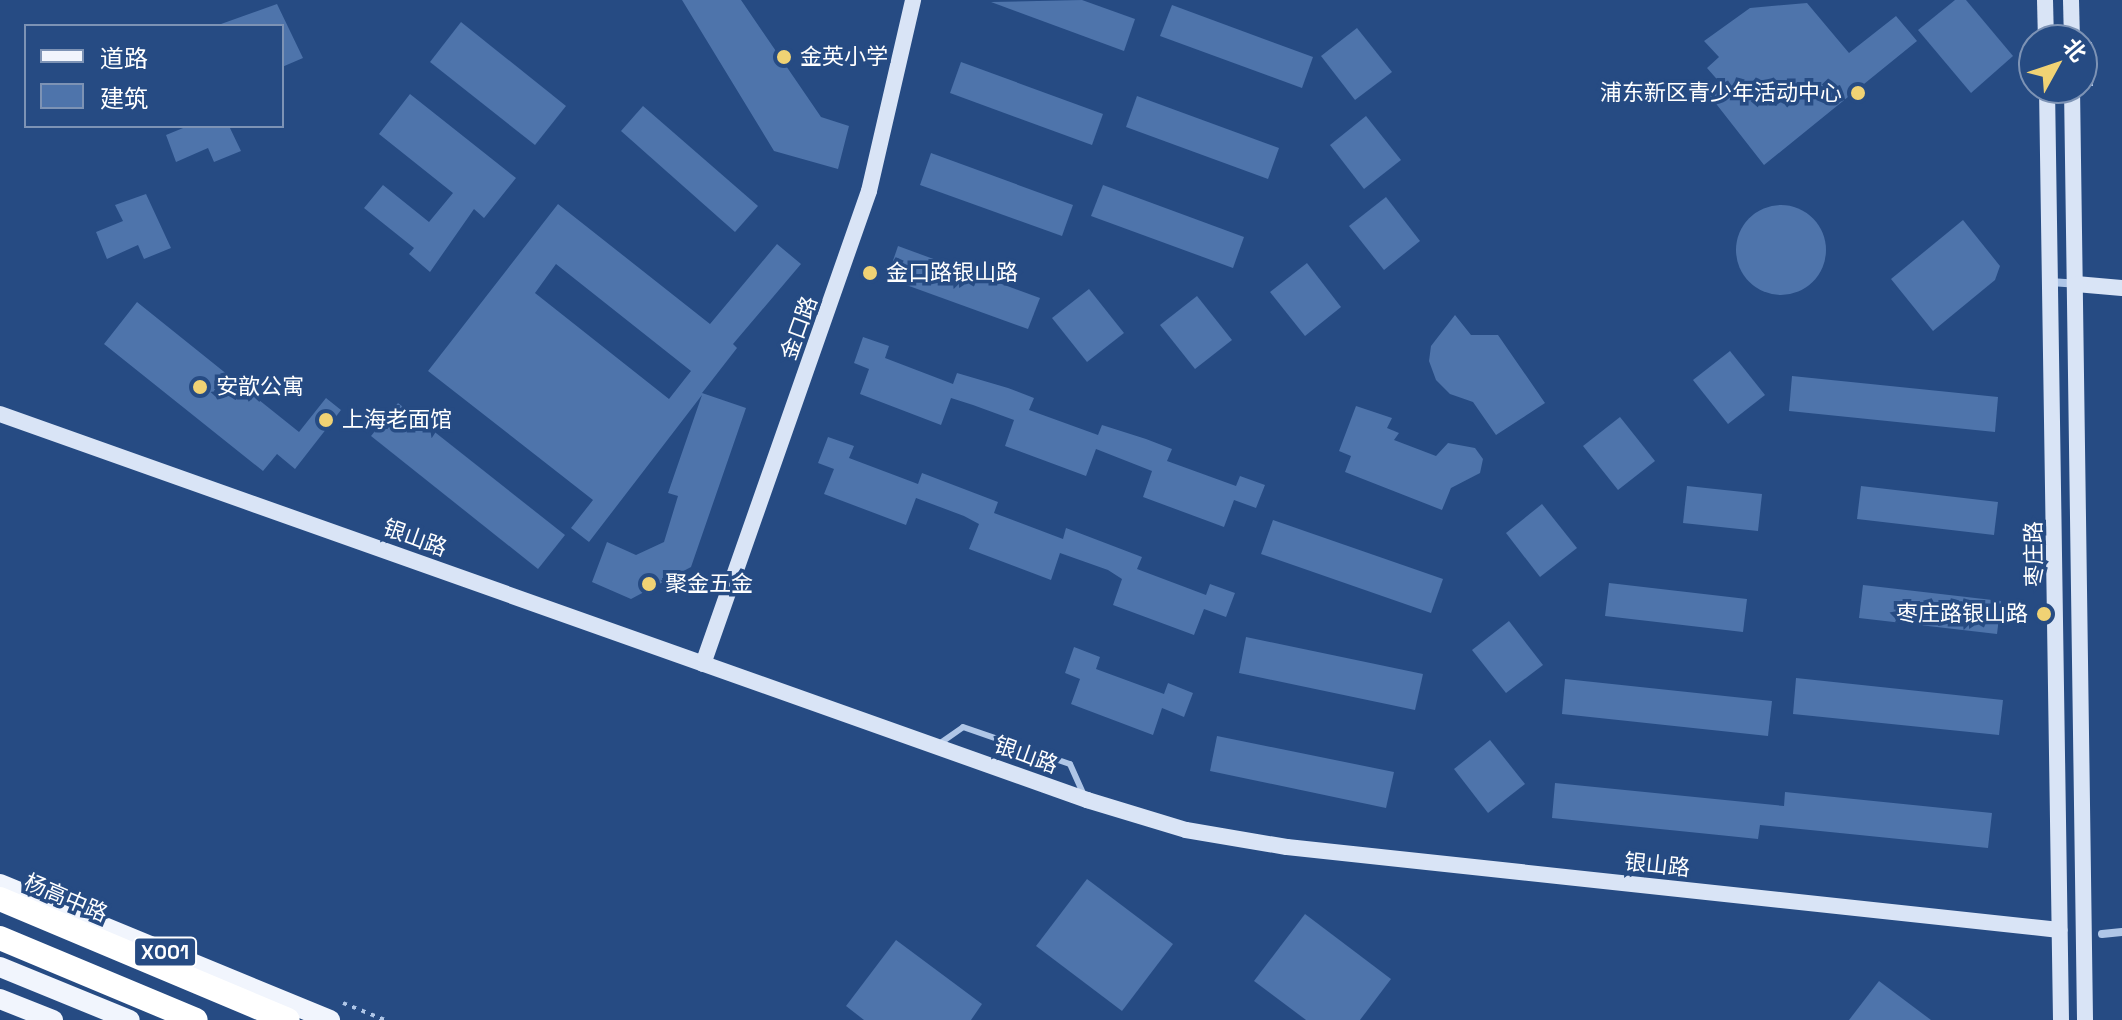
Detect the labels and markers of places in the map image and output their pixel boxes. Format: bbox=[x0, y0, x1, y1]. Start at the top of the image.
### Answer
place label: 金英小学 bbox=[800, 44, 888, 70]
marker: 金英小学 bbox=[775, 48, 793, 66]
place label: 浦东新区青少年活动中心 bbox=[1600, 80, 1842, 106]
marker: 浦东新区青少年活动中心 bbox=[1849, 84, 1867, 102]
place label: 金口路银山路 bbox=[886, 260, 1018, 286]
marker: 金口路银山路 bbox=[861, 264, 879, 282]
place label: 安歆公寓 bbox=[216, 374, 304, 400]
marker: 安歆公寓 bbox=[191, 378, 209, 396]
place label: 上海老面馆 bbox=[342, 407, 452, 433]
marker: 上海老面馆 bbox=[317, 411, 335, 429]
place label: 聚金五金 bbox=[665, 571, 753, 597]
marker: 聚金五金 bbox=[640, 575, 658, 593]
place label: 枣庄路银山路 bbox=[1896, 601, 2028, 627]
marker: 枣庄路银山路 bbox=[2035, 605, 2053, 623]

